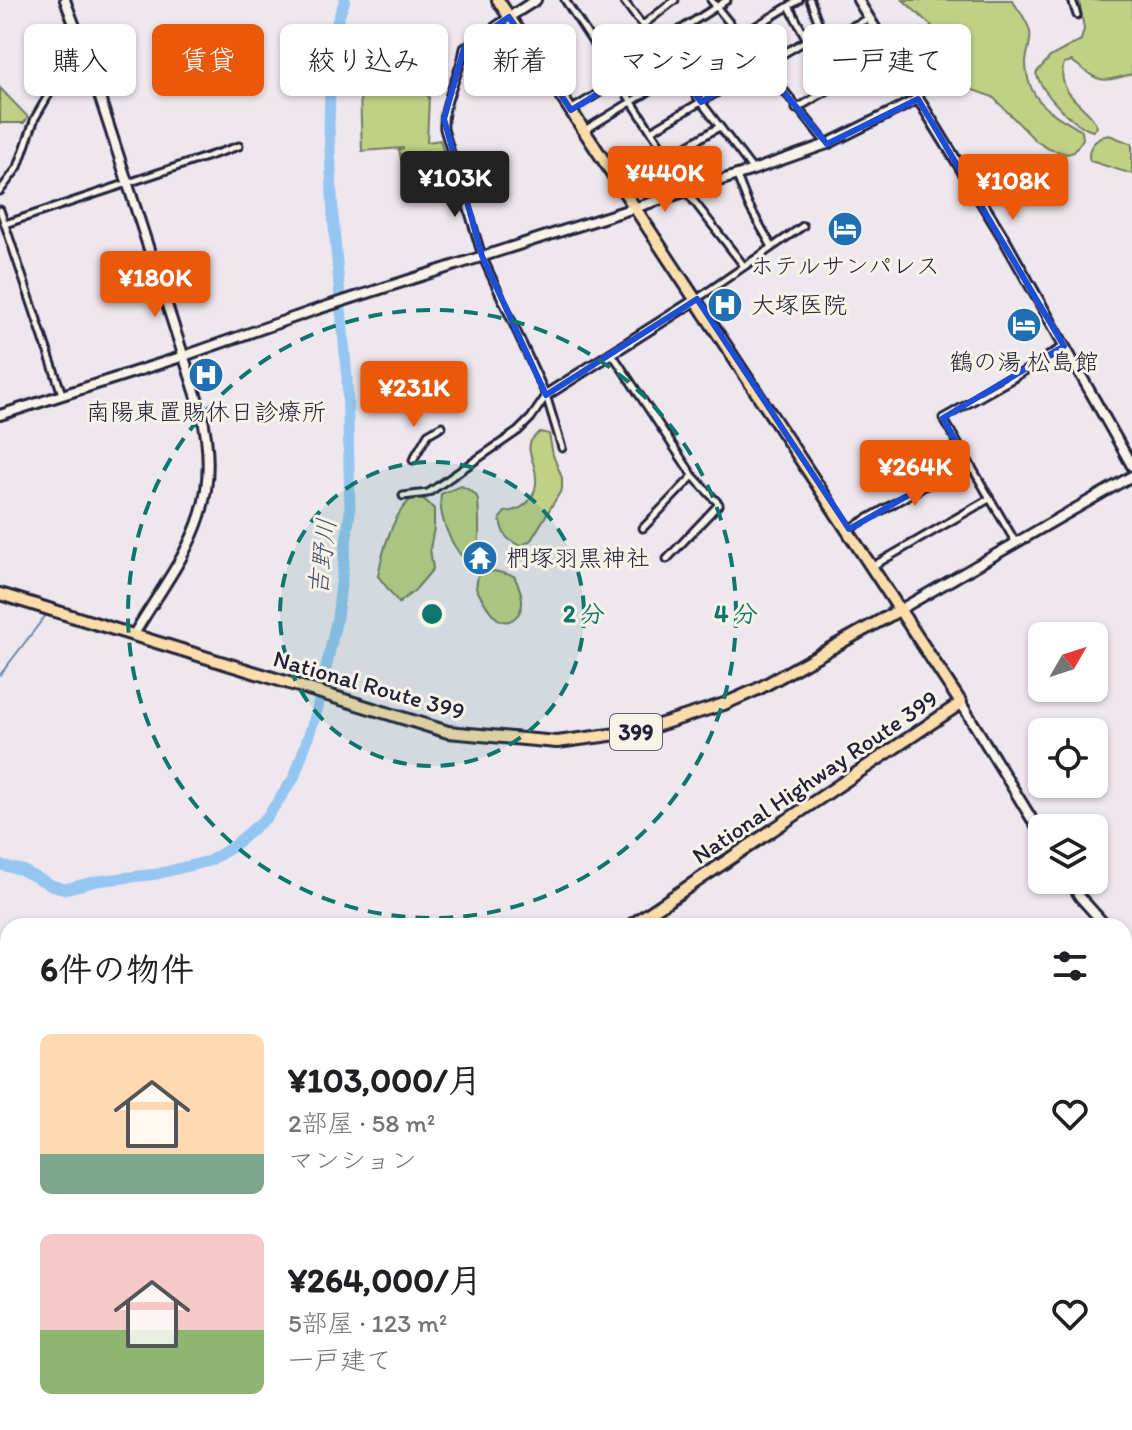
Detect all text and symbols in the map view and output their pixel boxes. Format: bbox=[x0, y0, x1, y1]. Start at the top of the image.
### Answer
chip: 購入 bbox=[24, 24, 136, 96]
chip: 賃貸 bbox=[152, 24, 264, 96]
chip: 絞り込み bbox=[280, 24, 448, 96]
chip: 新着 bbox=[464, 24, 576, 96]
chip: マンション bbox=[592, 24, 787, 96]
chip: 一戸建て bbox=[803, 24, 971, 96]
pin: ¥440K bbox=[609, 146, 721, 214]
pin: ¥103K bbox=[399, 151, 511, 219]
pin: ¥108K bbox=[957, 154, 1069, 222]
text: ¥440K bbox=[626, 156, 704, 188]
text: ¥103K bbox=[418, 161, 492, 193]
text: ¥108K bbox=[976, 164, 1050, 196]
hotel icon: ホテルサンパレス bbox=[826, 210, 864, 248]
pin: ¥180K bbox=[99, 251, 211, 319]
place label: ホテルサンパレス bbox=[750, 251, 940, 280]
text: ¥180K bbox=[118, 261, 192, 293]
hospital icon: 大塚医院 bbox=[706, 286, 744, 324]
place label: 大塚医院 bbox=[751, 290, 847, 319]
hotel icon: 鶴の湯 松島館 bbox=[1005, 306, 1043, 344]
place label: 鶴の湯 松島館 bbox=[949, 347, 1099, 376]
hospital icon: 南陽東置賜休日診療所 bbox=[187, 356, 225, 394]
pin: ¥231K bbox=[358, 361, 470, 429]
text: ¥231K bbox=[378, 371, 450, 403]
place label: 南陽東置賜休日診療所 bbox=[86, 397, 326, 426]
pin: ¥264K bbox=[859, 440, 971, 508]
text: ¥264K bbox=[878, 450, 952, 482]
water label: 吉野川 bbox=[301, 516, 343, 598]
temple icon: 椚塚羽黒神社 bbox=[461, 539, 499, 577]
place label: 椚塚羽黒神社 bbox=[506, 543, 650, 572]
text: 2 分 bbox=[563, 599, 605, 628]
text: 4 分 bbox=[714, 599, 758, 628]
centre of rings bbox=[418, 600, 446, 628]
north arrow bbox=[1028, 622, 1108, 702]
map controls bbox=[1028, 622, 1108, 894]
street label: National Route 399 bbox=[270, 643, 468, 726]
street label: National Highway Route 399 bbox=[686, 683, 943, 870]
road number: 399 bbox=[610, 714, 662, 750]
button: locate bbox=[1028, 718, 1108, 798]
button: layers bbox=[1028, 814, 1108, 894]
icon: filters bbox=[1048, 944, 1092, 988]
text: 6件の物件 bbox=[40, 949, 194, 990]
text: ¥103,000/月 bbox=[288, 1060, 482, 1101]
icon: home bbox=[104, 1066, 200, 1162]
icon: heart bbox=[1048, 1092, 1092, 1136]
text: 2部屋 · 58 m² bbox=[288, 1107, 435, 1139]
text: マンション bbox=[288, 1144, 417, 1176]
text: ¥264,000/月 bbox=[288, 1260, 483, 1301]
icon: home bbox=[104, 1266, 200, 1362]
icon: heart bbox=[1048, 1292, 1092, 1336]
text: 5部屋 · 123 m² bbox=[288, 1307, 447, 1339]
text: 一戸建て bbox=[288, 1344, 392, 1376]

